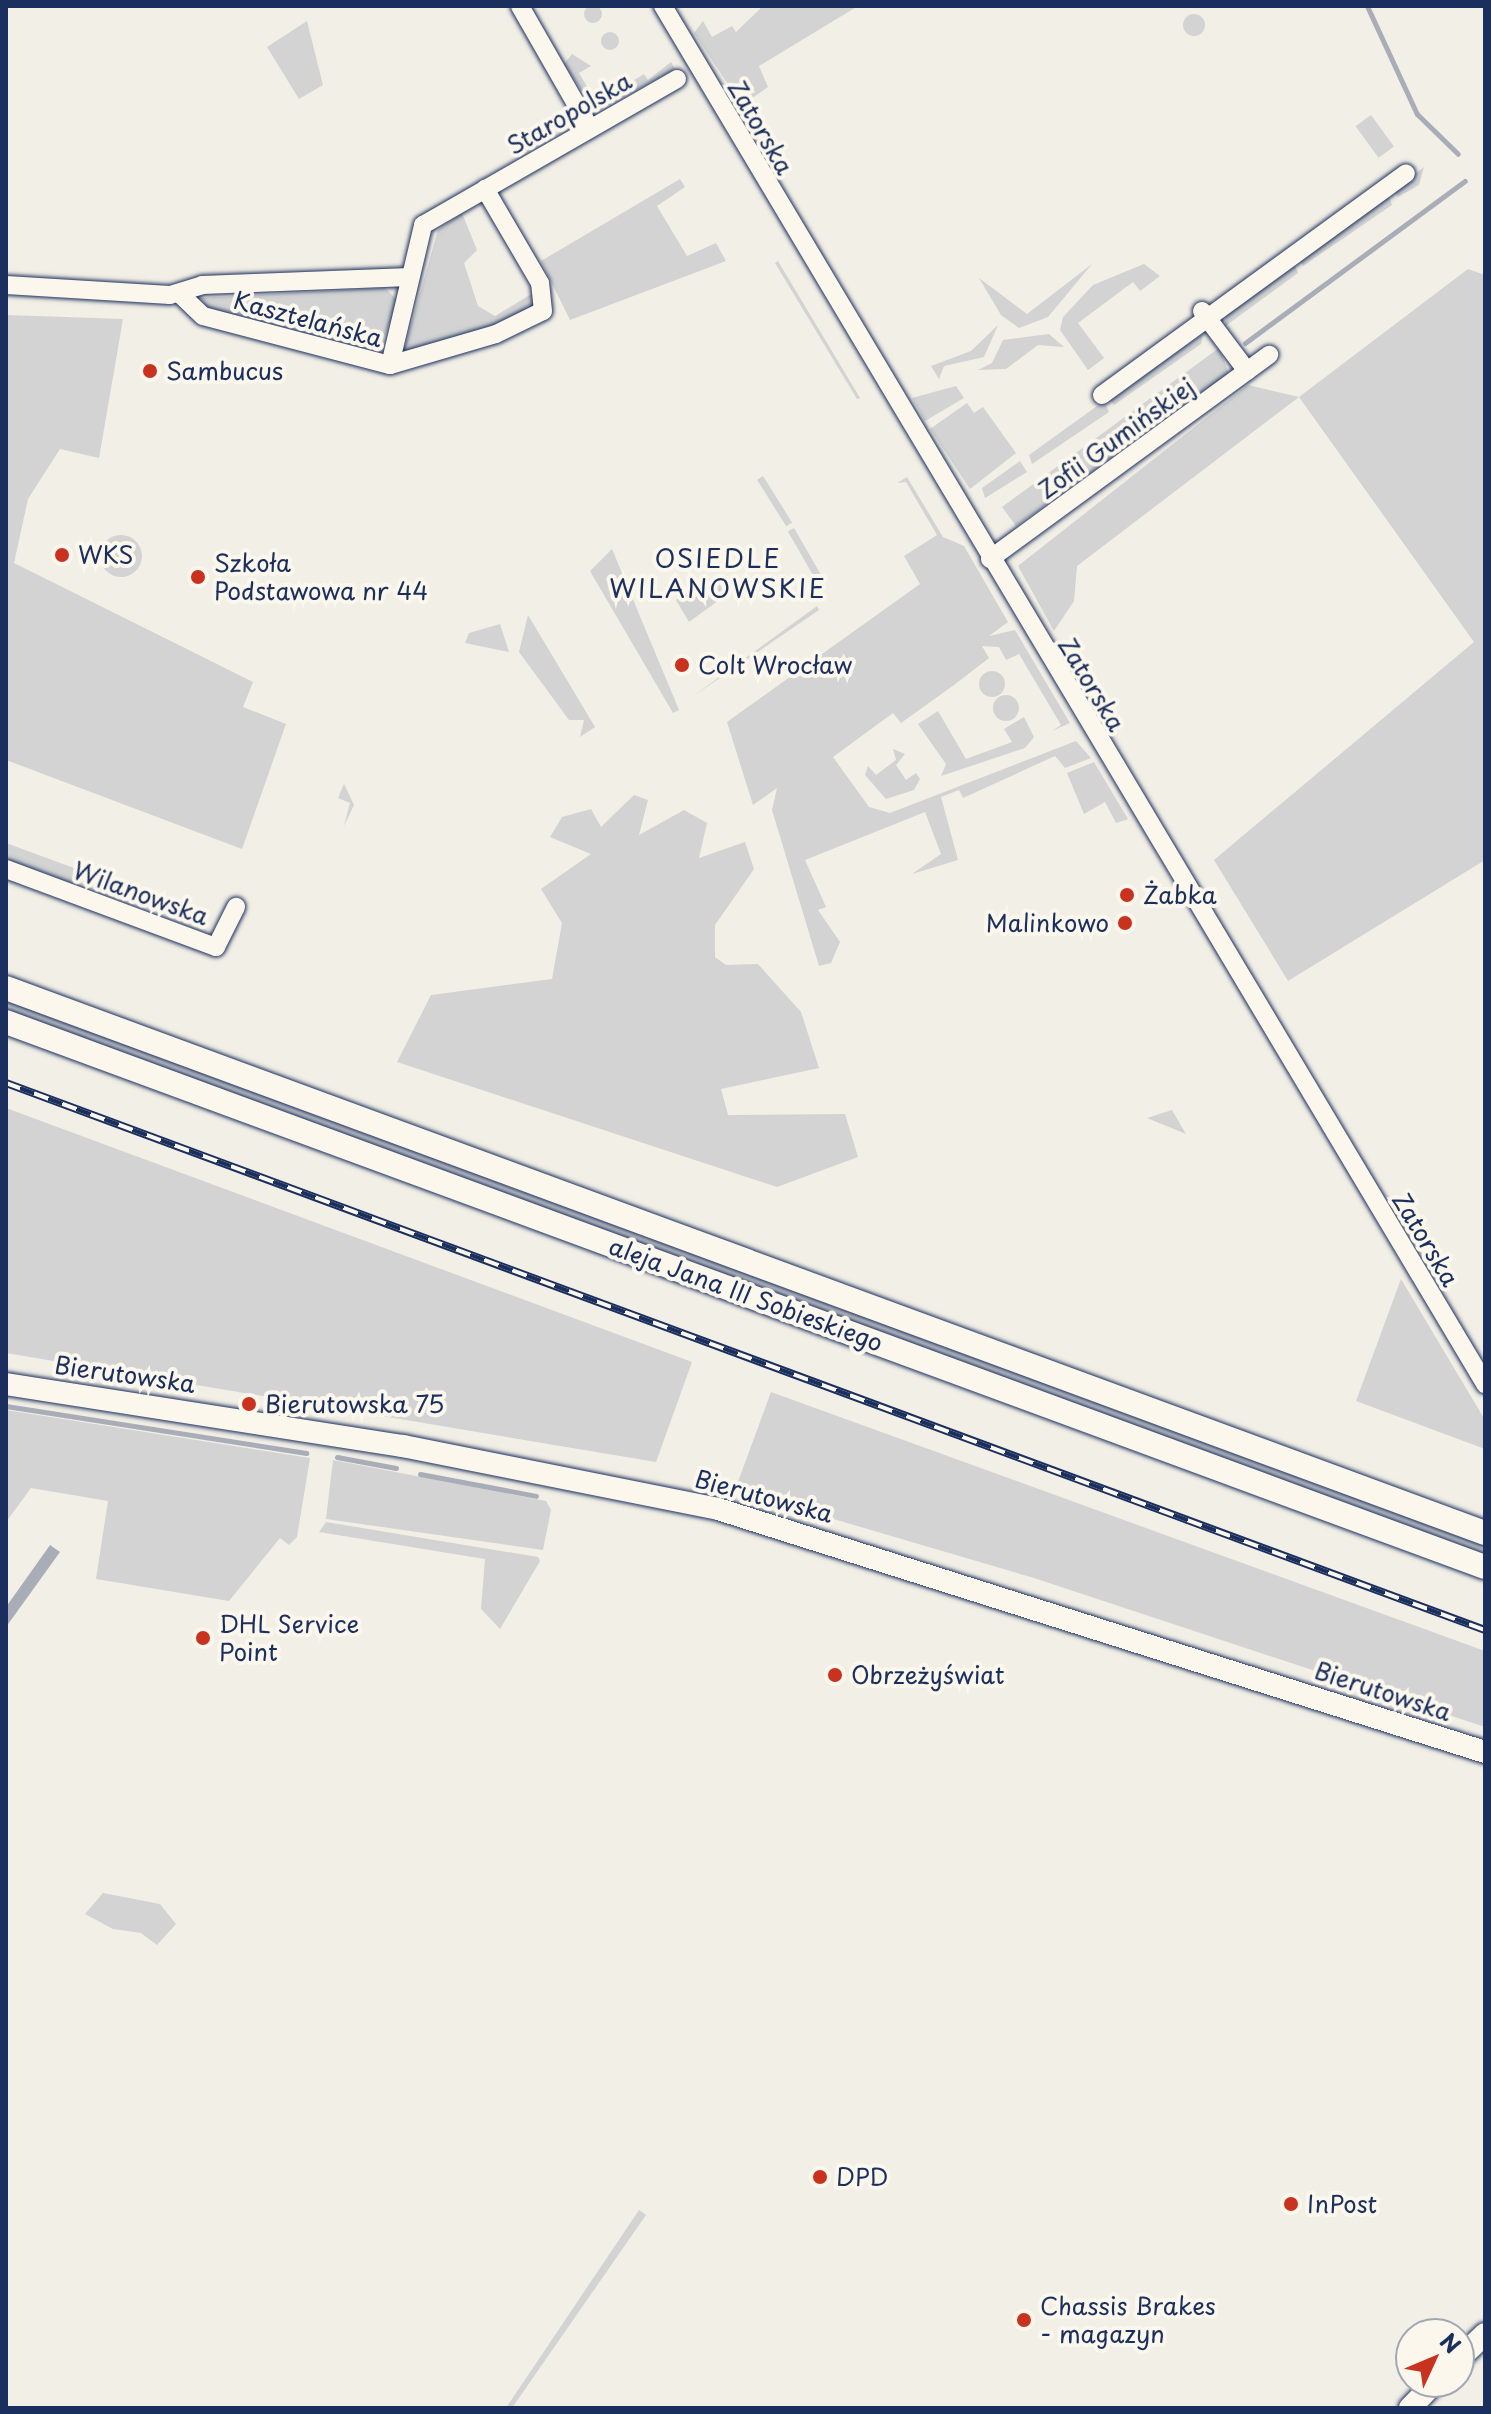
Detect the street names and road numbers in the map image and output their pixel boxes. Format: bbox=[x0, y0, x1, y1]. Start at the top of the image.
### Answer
street label: Staropolska bbox=[502, 66, 636, 160]
street label: Zatorska bbox=[722, 75, 800, 179]
street label: Kasztelańska bbox=[230, 285, 386, 353]
street label: Zofii Gumińskiej bbox=[1032, 371, 1200, 505]
street label: Zatorska bbox=[1053, 632, 1131, 736]
street label: Wilanowska bbox=[69, 855, 213, 931]
street label: Zatorska bbox=[1387, 1187, 1465, 1291]
street label: aleja Jana III Sobieskiego bbox=[604, 1231, 888, 1357]
street label: Bierutowska bbox=[53, 1350, 197, 1398]
street label: Bierutowska bbox=[692, 1464, 836, 1528]
street label: Bierutowska bbox=[1311, 1655, 1455, 1727]

